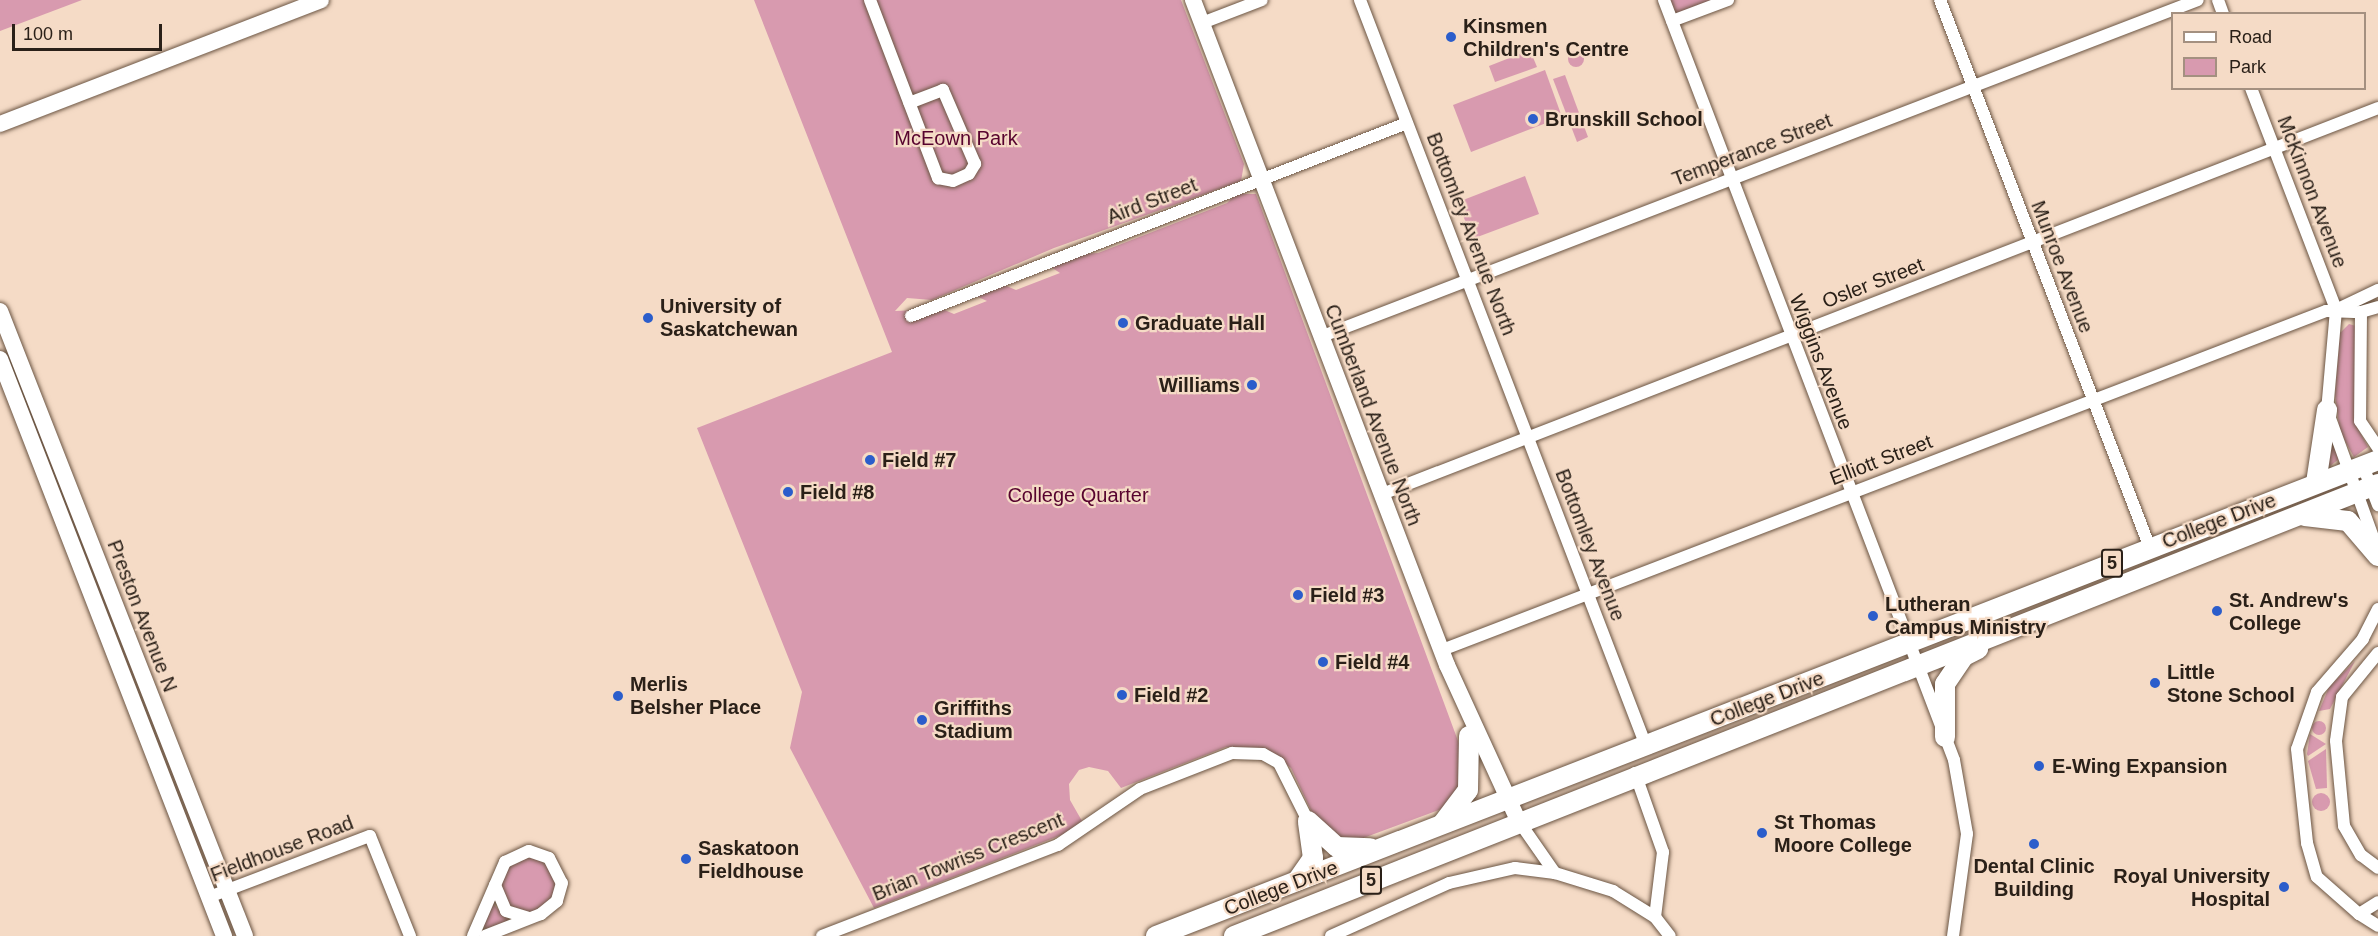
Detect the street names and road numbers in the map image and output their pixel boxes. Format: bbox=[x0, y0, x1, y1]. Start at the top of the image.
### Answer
street label: Temperance Street bbox=[1669, 109, 1835, 191]
street label: McKinnon Avenue bbox=[2272, 112, 2352, 272]
street label: Bottomley Avenue North bbox=[1421, 129, 1521, 339]
street label: Aird Street bbox=[1104, 173, 1200, 229]
street label: Munroe Avenue bbox=[2026, 197, 2098, 337]
street label: Osler Street bbox=[1819, 253, 1927, 313]
street label: Wiggins Avenue bbox=[1784, 290, 1858, 434]
street label: Cumberland Avenue North bbox=[1319, 300, 1427, 530]
street label: Elliott Street bbox=[1826, 429, 1936, 491]
street label: Bottomley Avenue bbox=[1550, 465, 1630, 625]
street label: College Drive bbox=[2159, 488, 2279, 554]
street label: Preston Avenue N bbox=[102, 536, 182, 696]
road number: 5 bbox=[2100, 548, 2124, 578]
street label: College Drive bbox=[1707, 666, 1827, 732]
street label: Brian Towriss Crescent bbox=[869, 808, 1067, 906]
street label: Fieldhouse Road bbox=[207, 811, 357, 887]
street label: College Drive bbox=[1221, 855, 1341, 921]
road number: 5 bbox=[1359, 865, 1383, 895]

